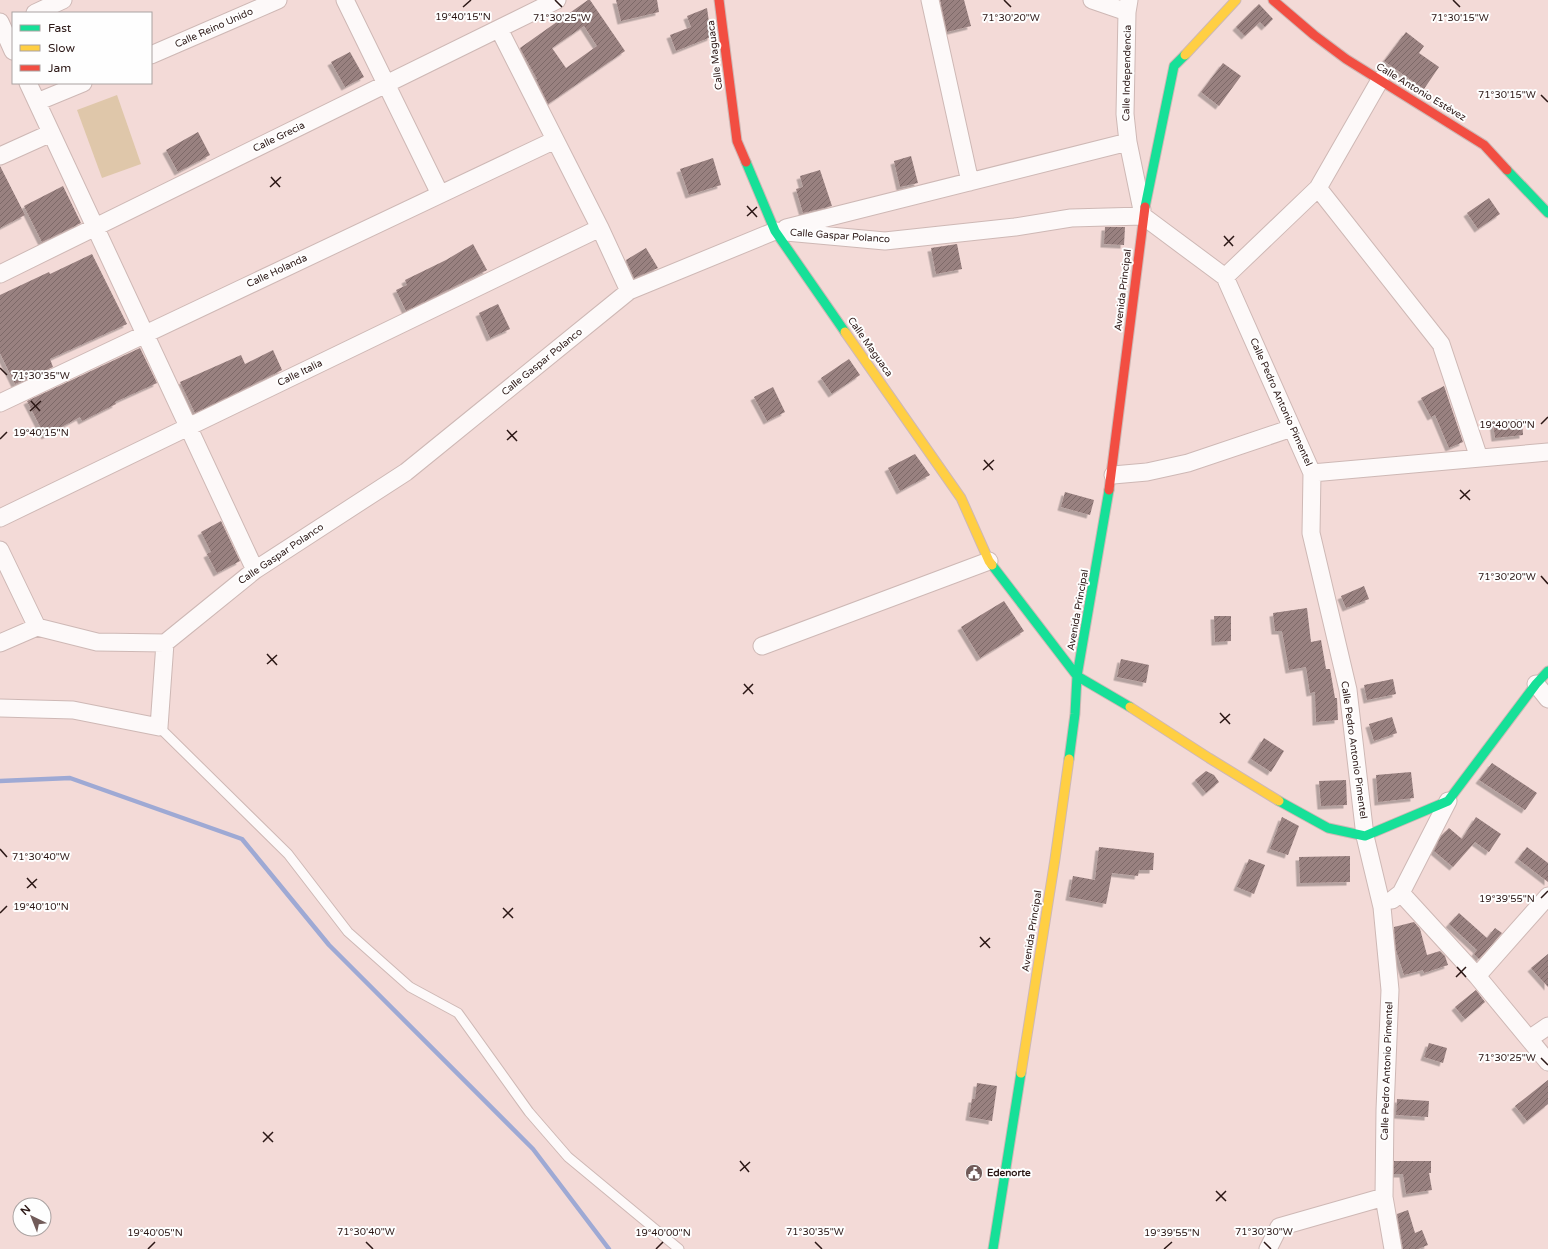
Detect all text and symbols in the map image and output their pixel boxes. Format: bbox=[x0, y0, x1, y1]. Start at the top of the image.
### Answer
street label: Calle Reino Unido bbox=[173, 5, 255, 51]
text: 19°40'15"N bbox=[435, 11, 491, 23]
legend bbox=[12, 12, 152, 84]
text: 71°30'25"W bbox=[533, 12, 591, 24]
text: 71°30'20"W bbox=[982, 12, 1040, 24]
text: 71°30'15"W bbox=[1431, 12, 1489, 24]
street label: Calle Maguaca bbox=[705, 19, 725, 91]
text: Fast bbox=[48, 21, 72, 35]
street label: Calle Independencia bbox=[1120, 25, 1134, 121]
text: Slow bbox=[48, 41, 75, 55]
street label: Calle Antonio Estévez bbox=[1374, 60, 1468, 124]
text: Jam bbox=[48, 61, 71, 75]
text: 71°30'15"W bbox=[1478, 89, 1536, 101]
street label: Calle Grecia bbox=[251, 119, 307, 155]
street label: Calle Gaspar Polanco bbox=[790, 227, 890, 245]
street label: Avenida Principal bbox=[1112, 248, 1134, 332]
street label: Calle Holanda bbox=[245, 252, 309, 290]
street label: Calle Maguaca bbox=[845, 315, 895, 379]
street label: Calle Gaspar Polanco bbox=[499, 326, 585, 398]
street label: Calle Pedro Antonio Pimentel bbox=[1247, 336, 1315, 468]
street label: Calle Italia bbox=[276, 357, 324, 389]
text: 71°30'35"W bbox=[12, 370, 70, 382]
text: 19°40'00"N bbox=[1479, 419, 1535, 431]
text: 19°40'15"N bbox=[13, 427, 69, 439]
street label: Calle Gaspar Polanco bbox=[236, 521, 326, 587]
street label: Avenida Principal bbox=[1065, 568, 1091, 652]
text: 71°30'20"W bbox=[1478, 571, 1536, 583]
street label: Calle Pedro Antonio Pimentel bbox=[1338, 680, 1370, 820]
text: 71°30'40"W bbox=[12, 851, 70, 863]
street label: Avenida Principal bbox=[1020, 889, 1044, 973]
text: 19°39'55"N bbox=[1479, 893, 1535, 905]
text: 19°40'10"N bbox=[13, 901, 69, 913]
street label: Calle Pedro Antonio Pimentel bbox=[1379, 1001, 1395, 1141]
text: 71°30'25"W bbox=[1478, 1052, 1536, 1064]
public building icon: Edenorte bbox=[964, 1163, 984, 1183]
place label: Edenorte bbox=[987, 1167, 1031, 1179]
north arrow bbox=[12, 1197, 52, 1237]
text: N bbox=[18, 1202, 33, 1218]
text: 71°30'40"W bbox=[337, 1226, 395, 1238]
text: 71°30'35"W bbox=[786, 1226, 844, 1238]
text: 71°30'30"W bbox=[1235, 1226, 1293, 1238]
text: 19°40'05"N bbox=[127, 1227, 183, 1239]
text: 19°40'00"N bbox=[635, 1227, 691, 1239]
text: 19°39'55"N bbox=[1144, 1227, 1200, 1239]

